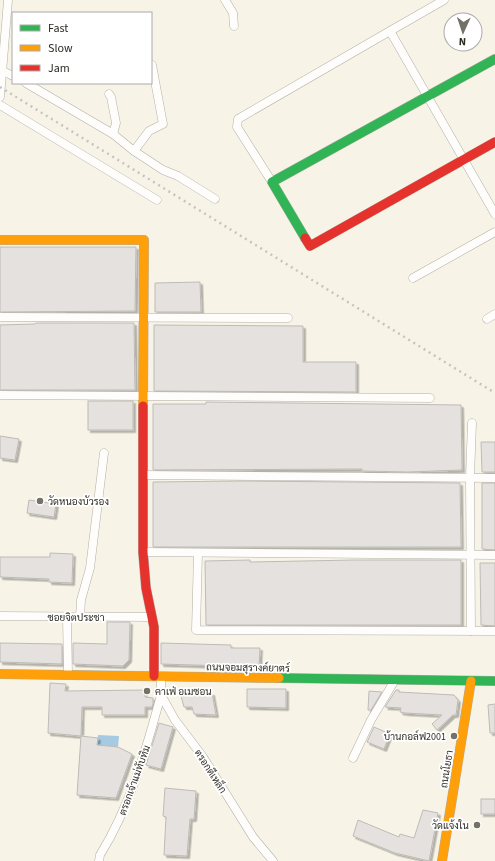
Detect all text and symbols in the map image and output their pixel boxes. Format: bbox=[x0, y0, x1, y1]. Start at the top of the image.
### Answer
legend bbox=[12, 12, 152, 84]
north arrow bbox=[443, 12, 483, 52]
text: Fast bbox=[48, 20, 68, 37]
text: N bbox=[458, 34, 467, 49]
text: Slow bbox=[48, 40, 73, 57]
text: Jam bbox=[48, 60, 70, 77]
place label: วัดหนองบัวรอง bbox=[48, 495, 109, 509]
marker: วัดหนองบัวรอง bbox=[35, 496, 45, 506]
street label: ซอยจิตประชา bbox=[47, 611, 105, 625]
street label: ถนนจอมสุรางค์ยาตร์ bbox=[206, 659, 290, 676]
place label: คาเฟ่ อเมซอน bbox=[155, 685, 212, 699]
marker: คาเฟ่ อเมซอน bbox=[142, 686, 152, 696]
place label: บ้านกอล์ฟ2001 bbox=[384, 729, 446, 744]
marker: บ้านกอล์ฟ2001 bbox=[449, 731, 459, 741]
street label: ตรอกเจ้าแม่ทับทิม bbox=[116, 743, 154, 817]
street label: ตรอกตีเหล็ก bbox=[191, 746, 231, 796]
street label: ถนนโยธา bbox=[437, 749, 457, 789]
place label: วัดแจ้งใน bbox=[432, 819, 469, 833]
marker: วัดแจ้งใน bbox=[472, 820, 482, 830]

